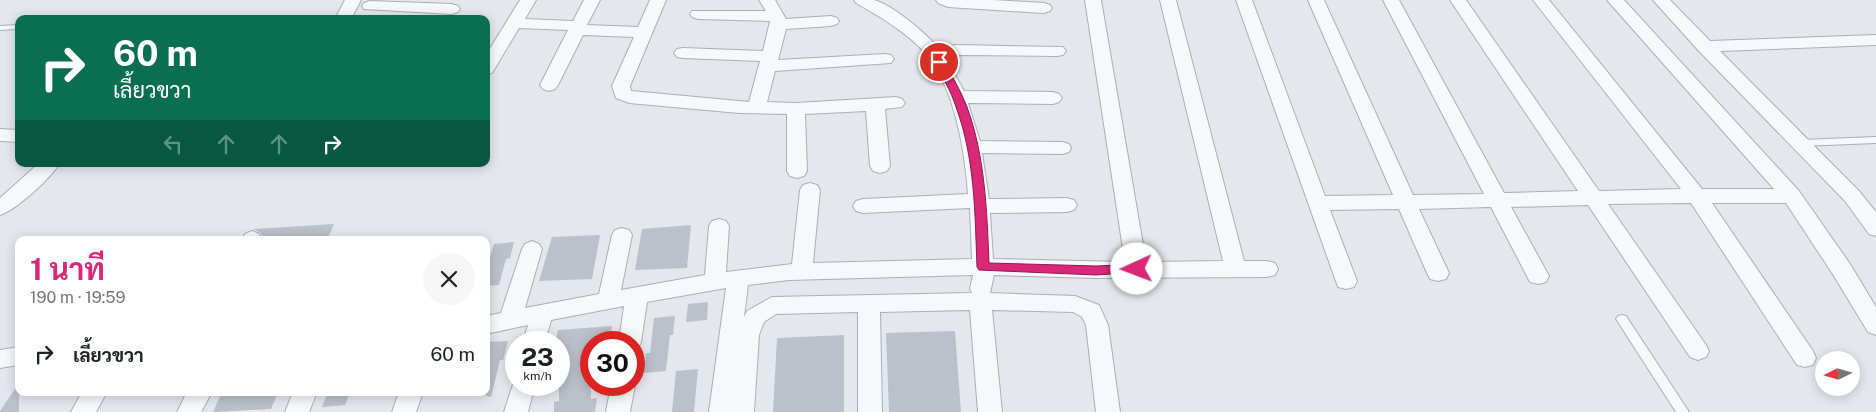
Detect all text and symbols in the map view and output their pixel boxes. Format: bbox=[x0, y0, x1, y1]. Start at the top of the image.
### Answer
text: 60 m bbox=[113, 33, 198, 74]
icon: right bbox=[30, 35, 95, 100]
pin bbox=[918, 41, 960, 83]
icon: arrive bbox=[925, 48, 953, 76]
text: เลี้ยวขวา bbox=[113, 77, 191, 103]
icon: left bbox=[159, 130, 187, 158]
icon: ahead bbox=[212, 130, 240, 158]
icon: ahead bbox=[265, 130, 293, 158]
icon: right bbox=[318, 130, 346, 158]
position arrow bbox=[1110, 242, 1162, 294]
text: 1 นาที bbox=[30, 251, 105, 287]
button: close bbox=[423, 253, 475, 305]
text: 190 m · 19:59 bbox=[30, 288, 126, 307]
speed limit sign: 30 bbox=[580, 331, 645, 396]
icon: right bbox=[30, 340, 58, 368]
text: 23 bbox=[521, 342, 554, 372]
text: 60 m bbox=[431, 343, 475, 365]
text: เลี้ยวขวา bbox=[73, 344, 144, 366]
north arrow bbox=[1815, 351, 1860, 396]
map controls bbox=[1815, 351, 1860, 396]
text: km/h bbox=[523, 369, 552, 383]

